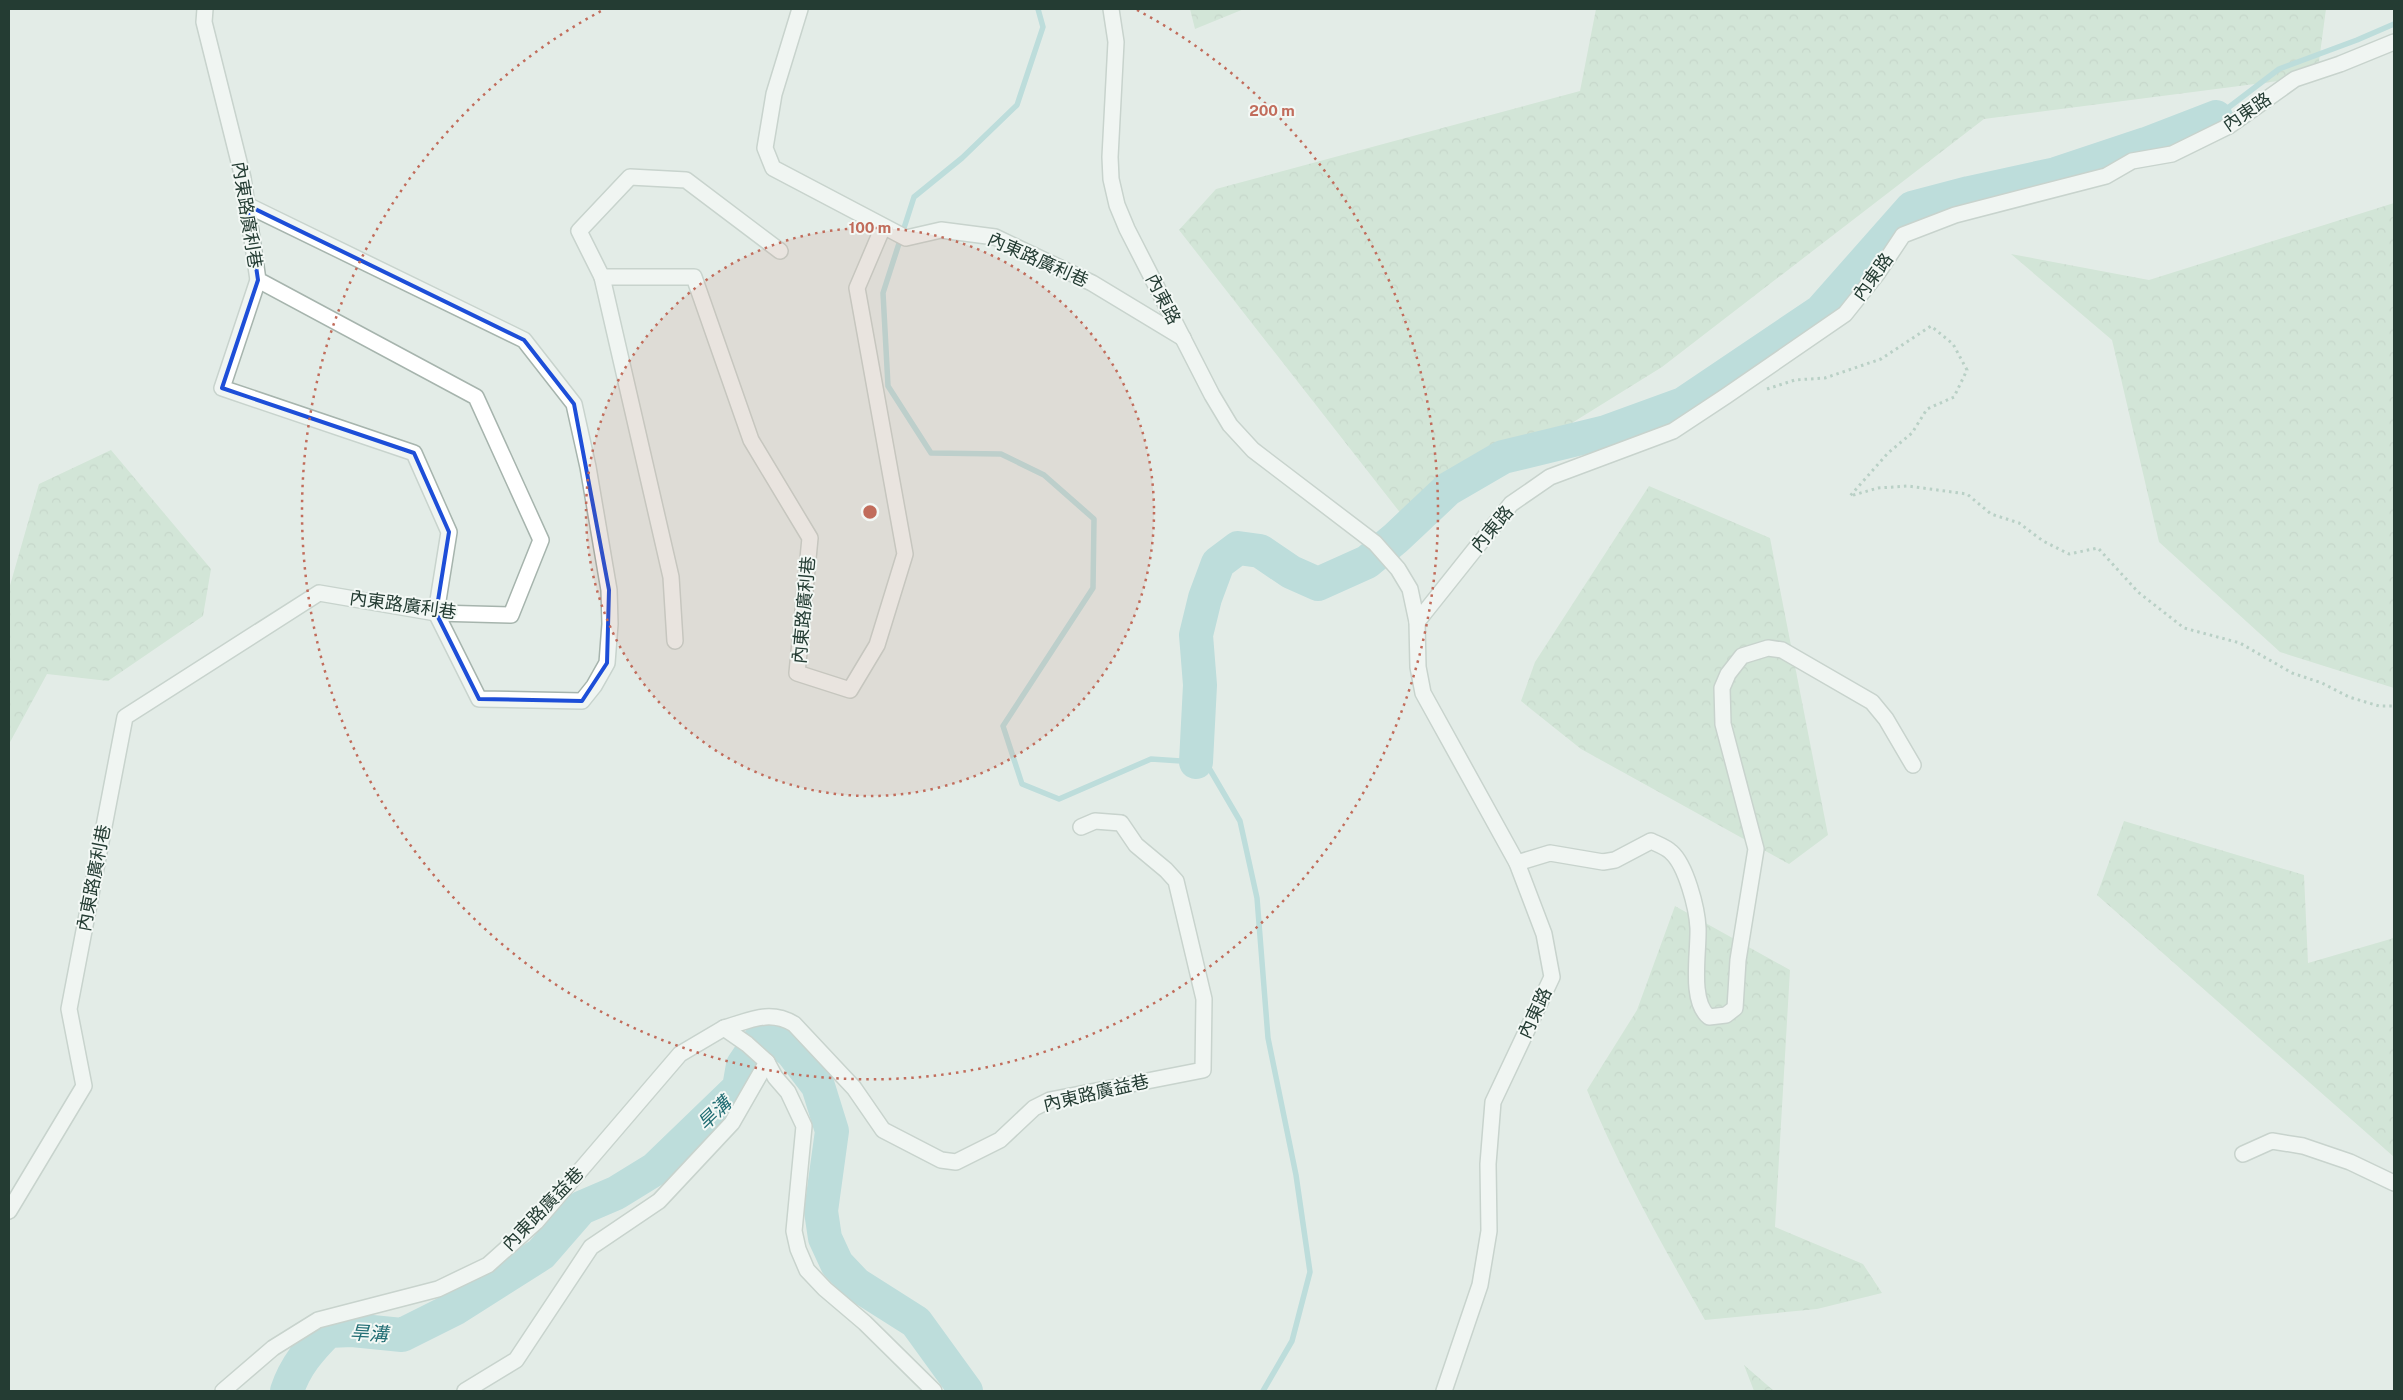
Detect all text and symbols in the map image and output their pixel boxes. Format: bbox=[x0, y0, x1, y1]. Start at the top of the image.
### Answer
street label: 內東路 bbox=[2218, 88, 2275, 135]
text: 200 m bbox=[1249, 102, 1295, 119]
street label: 內東路廣利巷 bbox=[229, 160, 266, 270]
text: 100 m bbox=[849, 219, 891, 236]
street label: 內東路廣利巷 bbox=[985, 228, 1092, 291]
street label: 內東路 bbox=[1848, 249, 1897, 305]
street label: 內東路 bbox=[1142, 270, 1185, 328]
street label: 內東路 bbox=[1466, 501, 1517, 556]
centre of rings bbox=[861, 503, 879, 521]
street label: 內東路廣利巷 bbox=[788, 555, 819, 665]
street label: 內東路廣利巷 bbox=[348, 587, 458, 622]
street label: 內東路廣利巷 bbox=[73, 823, 114, 933]
street label: 內東路 bbox=[1514, 984, 1555, 1042]
street label: 內東路廣益巷 bbox=[1041, 1070, 1151, 1115]
water label: 旱溝 bbox=[693, 1090, 737, 1134]
street label: 內東路廣益巷 bbox=[498, 1163, 588, 1255]
water label: 旱溝 bbox=[349, 1321, 392, 1345]

